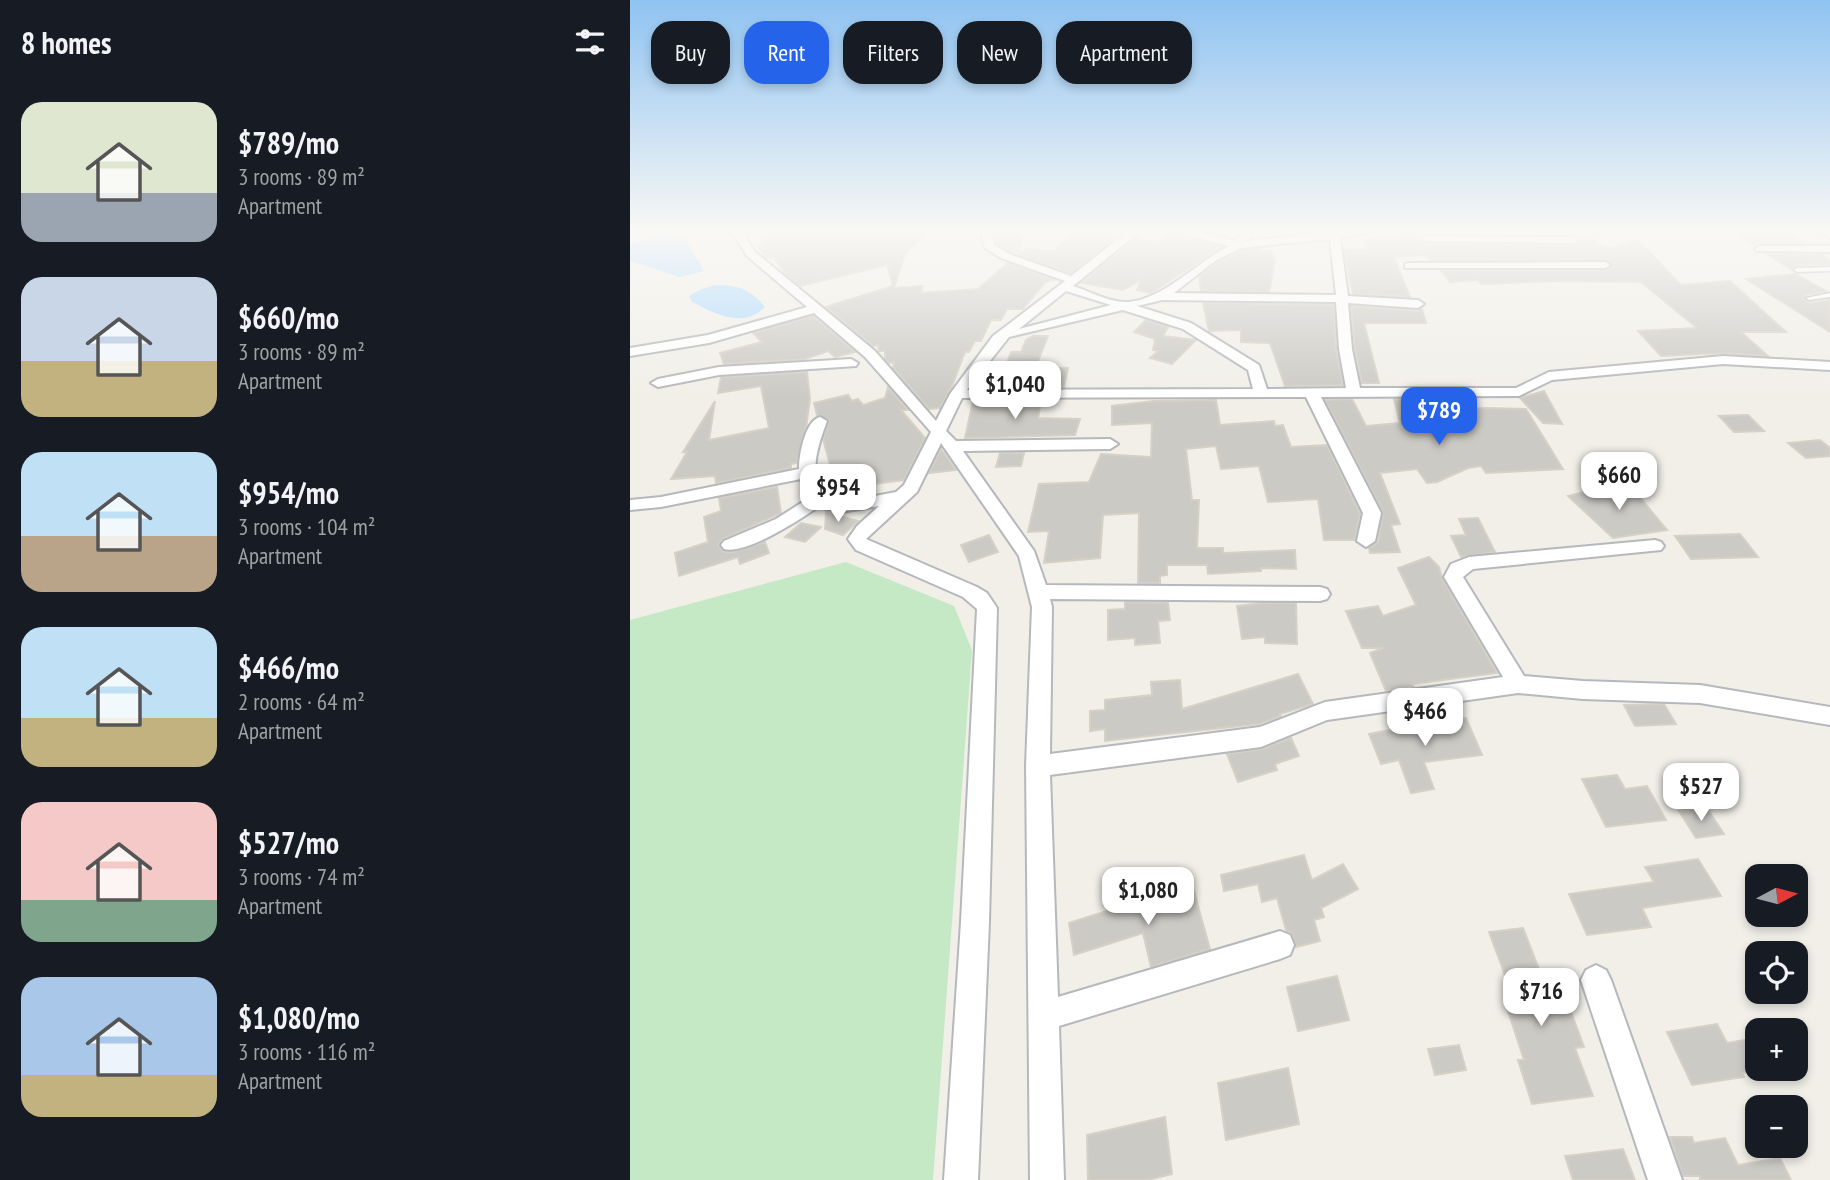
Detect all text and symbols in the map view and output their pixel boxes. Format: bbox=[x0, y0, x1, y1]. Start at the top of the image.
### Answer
chip: Buy bbox=[651, 21, 730, 84]
chip: Rent bbox=[744, 21, 829, 84]
chip: Filters bbox=[843, 21, 943, 84]
chip: New bbox=[957, 21, 1042, 84]
chip: Apartment bbox=[1056, 21, 1192, 84]
text: 8 homes bbox=[21, 23, 112, 62]
icon: filters bbox=[571, 23, 609, 61]
text: $789/mo bbox=[238, 123, 339, 162]
icon: home bbox=[77, 130, 161, 214]
text: 3 rooms · 89 m² bbox=[238, 162, 365, 191]
text: Apartment bbox=[238, 191, 322, 220]
text: $660/mo bbox=[238, 298, 339, 337]
icon: home bbox=[77, 305, 161, 389]
text: 3 rooms · 89 m² bbox=[238, 337, 365, 366]
pin: $1,040 bbox=[958, 362, 1072, 421]
text: Apartment bbox=[238, 366, 322, 395]
text: $1,040 bbox=[985, 369, 1045, 398]
pin: $789 bbox=[1398, 388, 1480, 447]
text: $789 bbox=[1417, 395, 1461, 424]
pin: $660 bbox=[1578, 452, 1660, 512]
text: $660 bbox=[1597, 460, 1641, 489]
pin: $954 bbox=[797, 464, 879, 524]
text: $954 bbox=[816, 472, 860, 501]
text: $954/mo bbox=[238, 473, 339, 512]
icon: home bbox=[77, 480, 161, 564]
text: 3 rooms · 104 m² bbox=[238, 512, 375, 541]
text: Apartment bbox=[238, 541, 322, 570]
text: $466/mo bbox=[238, 648, 339, 687]
icon: home bbox=[77, 655, 161, 739]
text: 2 rooms · 64 m² bbox=[238, 687, 365, 716]
pin: $466 bbox=[1384, 688, 1466, 748]
text: $466 bbox=[1403, 696, 1447, 725]
text: Apartment bbox=[238, 716, 322, 745]
pin: $527 bbox=[1660, 764, 1742, 823]
text: $527 bbox=[1679, 771, 1723, 800]
text: $527/mo bbox=[238, 823, 339, 862]
icon: home bbox=[77, 830, 161, 914]
text: 3 rooms · 74 m² bbox=[238, 862, 365, 891]
north arrow bbox=[1745, 864, 1808, 928]
map controls bbox=[1745, 864, 1808, 1158]
pin: $1,080 bbox=[1091, 867, 1205, 927]
text: $1,080 bbox=[1118, 875, 1178, 904]
text: Apartment bbox=[238, 891, 322, 920]
button: locate bbox=[1745, 941, 1808, 1004]
pin: $716 bbox=[1500, 968, 1582, 1028]
text: $716 bbox=[1519, 976, 1563, 1005]
text: $1,080/mo bbox=[238, 998, 360, 1037]
icon: home bbox=[77, 1005, 161, 1089]
button: + bbox=[1745, 1018, 1808, 1081]
text: 3 rooms · 116 m² bbox=[238, 1037, 375, 1066]
text: Apartment bbox=[238, 1066, 322, 1095]
button: − bbox=[1745, 1095, 1808, 1158]

